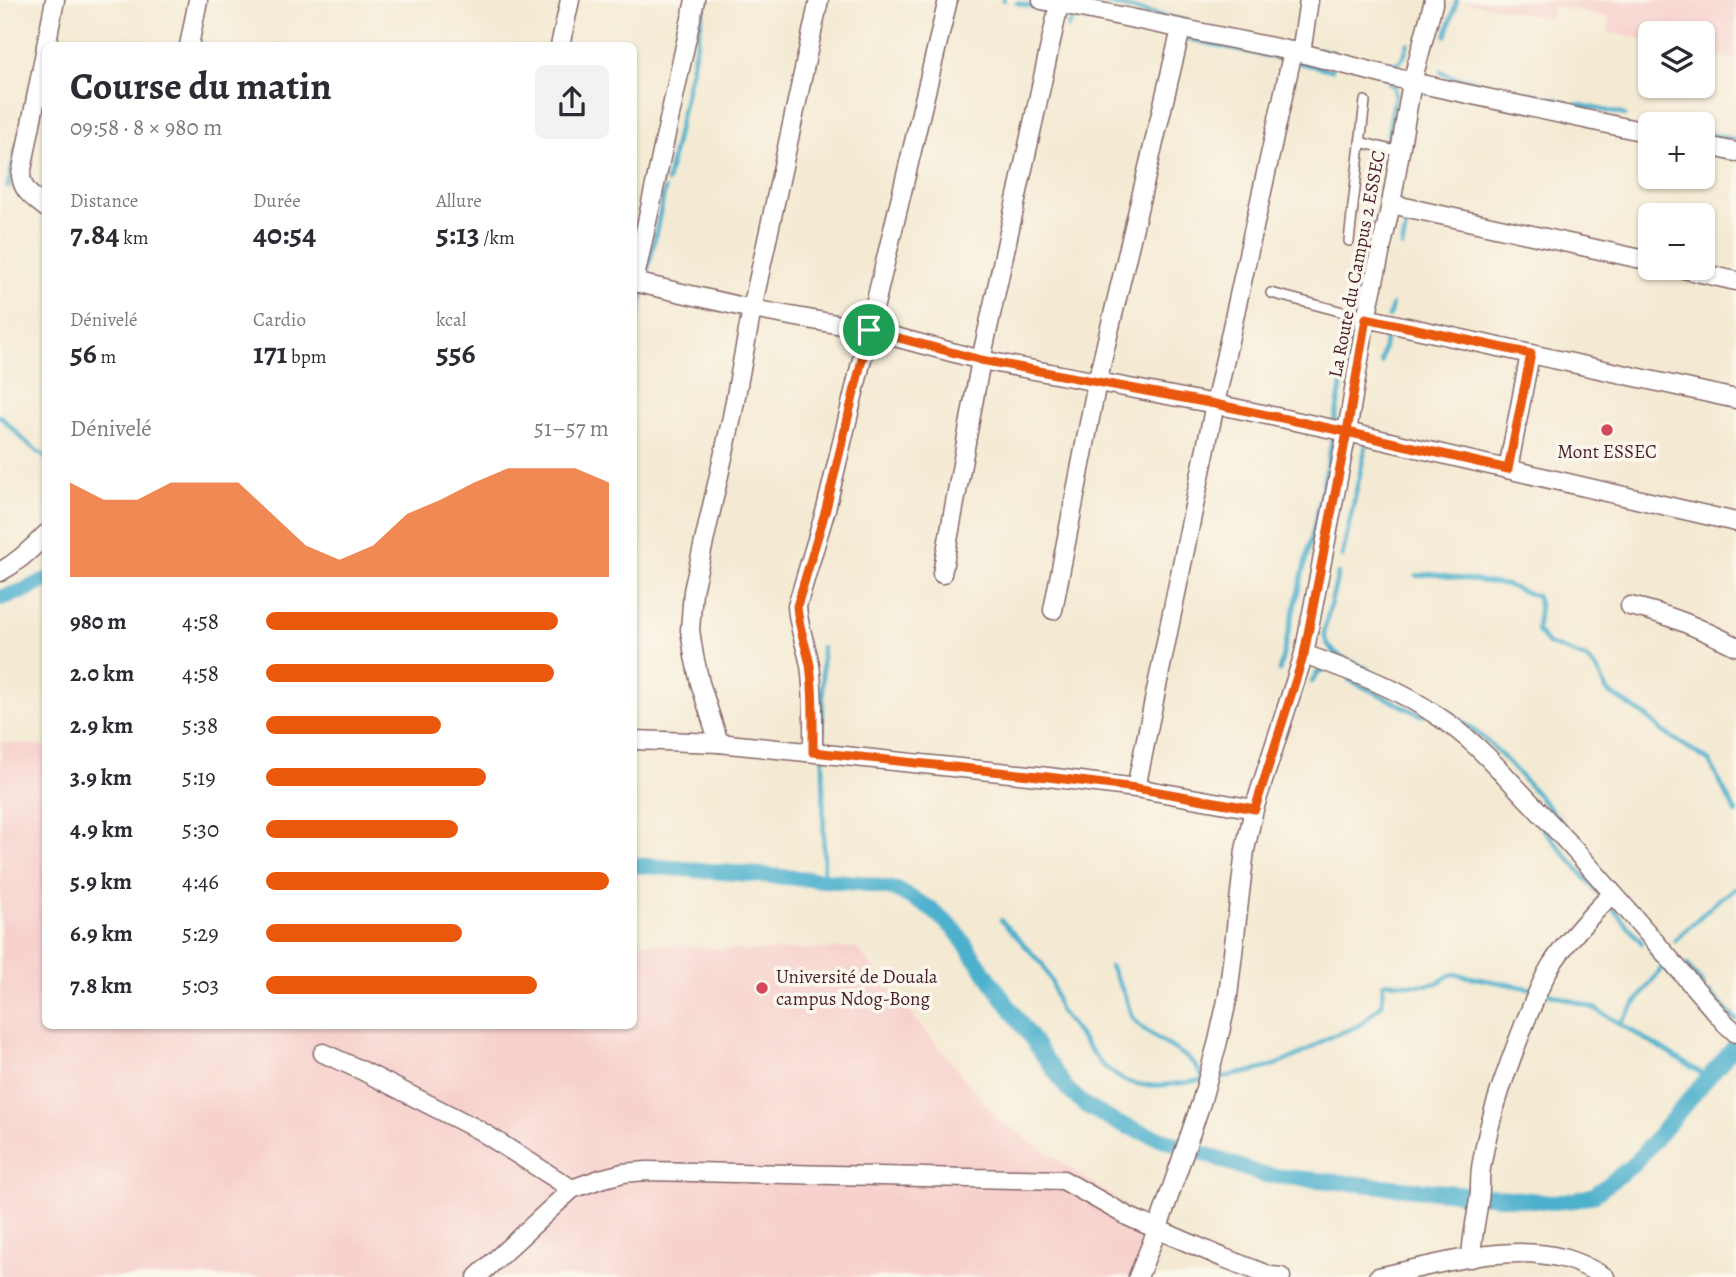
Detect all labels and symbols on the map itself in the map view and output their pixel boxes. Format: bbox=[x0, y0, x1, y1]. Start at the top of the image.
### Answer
street label: La Route du Campus 2 ESSEC bbox=[1322, 148, 1392, 380]
pin bbox=[839, 300, 899, 360]
marker: Mont ESSEC bbox=[1599, 422, 1615, 438]
place label: Mont ESSEC bbox=[1557, 439, 1657, 465]
place label: Université de Douala campus Ndog-Bong bbox=[776, 964, 938, 1012]
marker: Université de Douala campus Ndog-Bong bbox=[754, 980, 770, 996]

